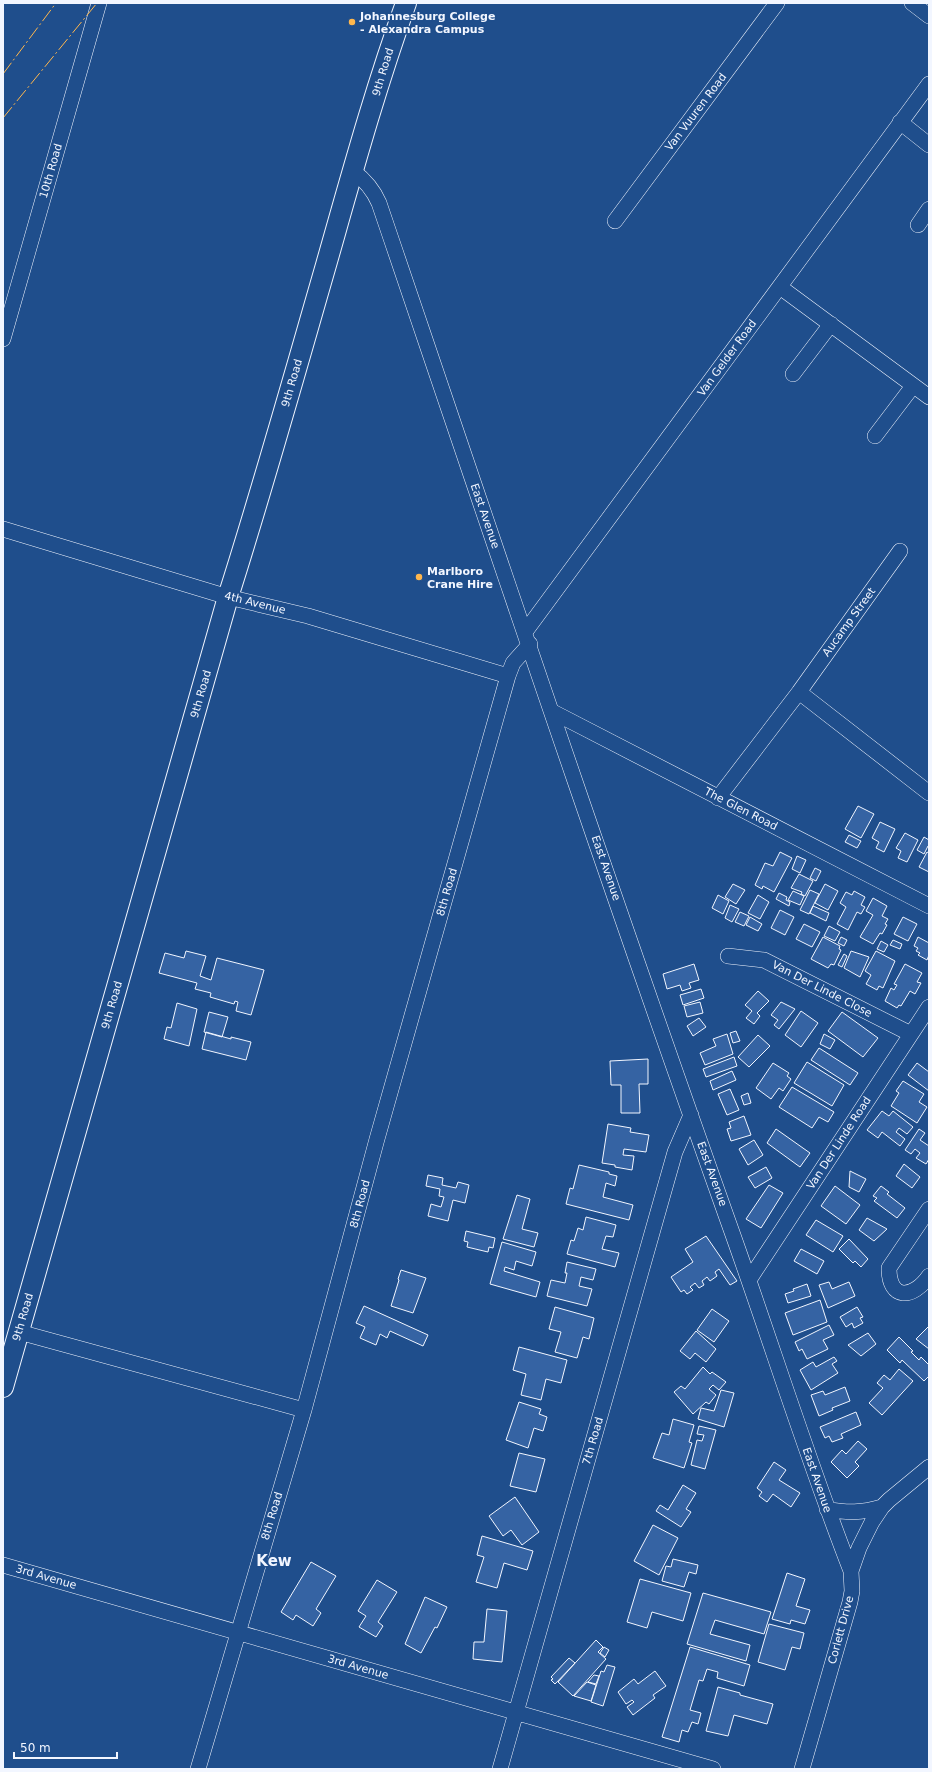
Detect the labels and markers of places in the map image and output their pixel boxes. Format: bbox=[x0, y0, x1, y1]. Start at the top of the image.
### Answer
place label: Johannesburg College - Alexandra Campus bbox=[359, 10, 495, 36]
marker: Johannesburg College - Alexandra Campus bbox=[347, 17, 357, 27]
place label: Marlboro Crane Hire bbox=[427, 565, 493, 591]
marker: Marlboro Crane Hire bbox=[414, 572, 424, 582]

